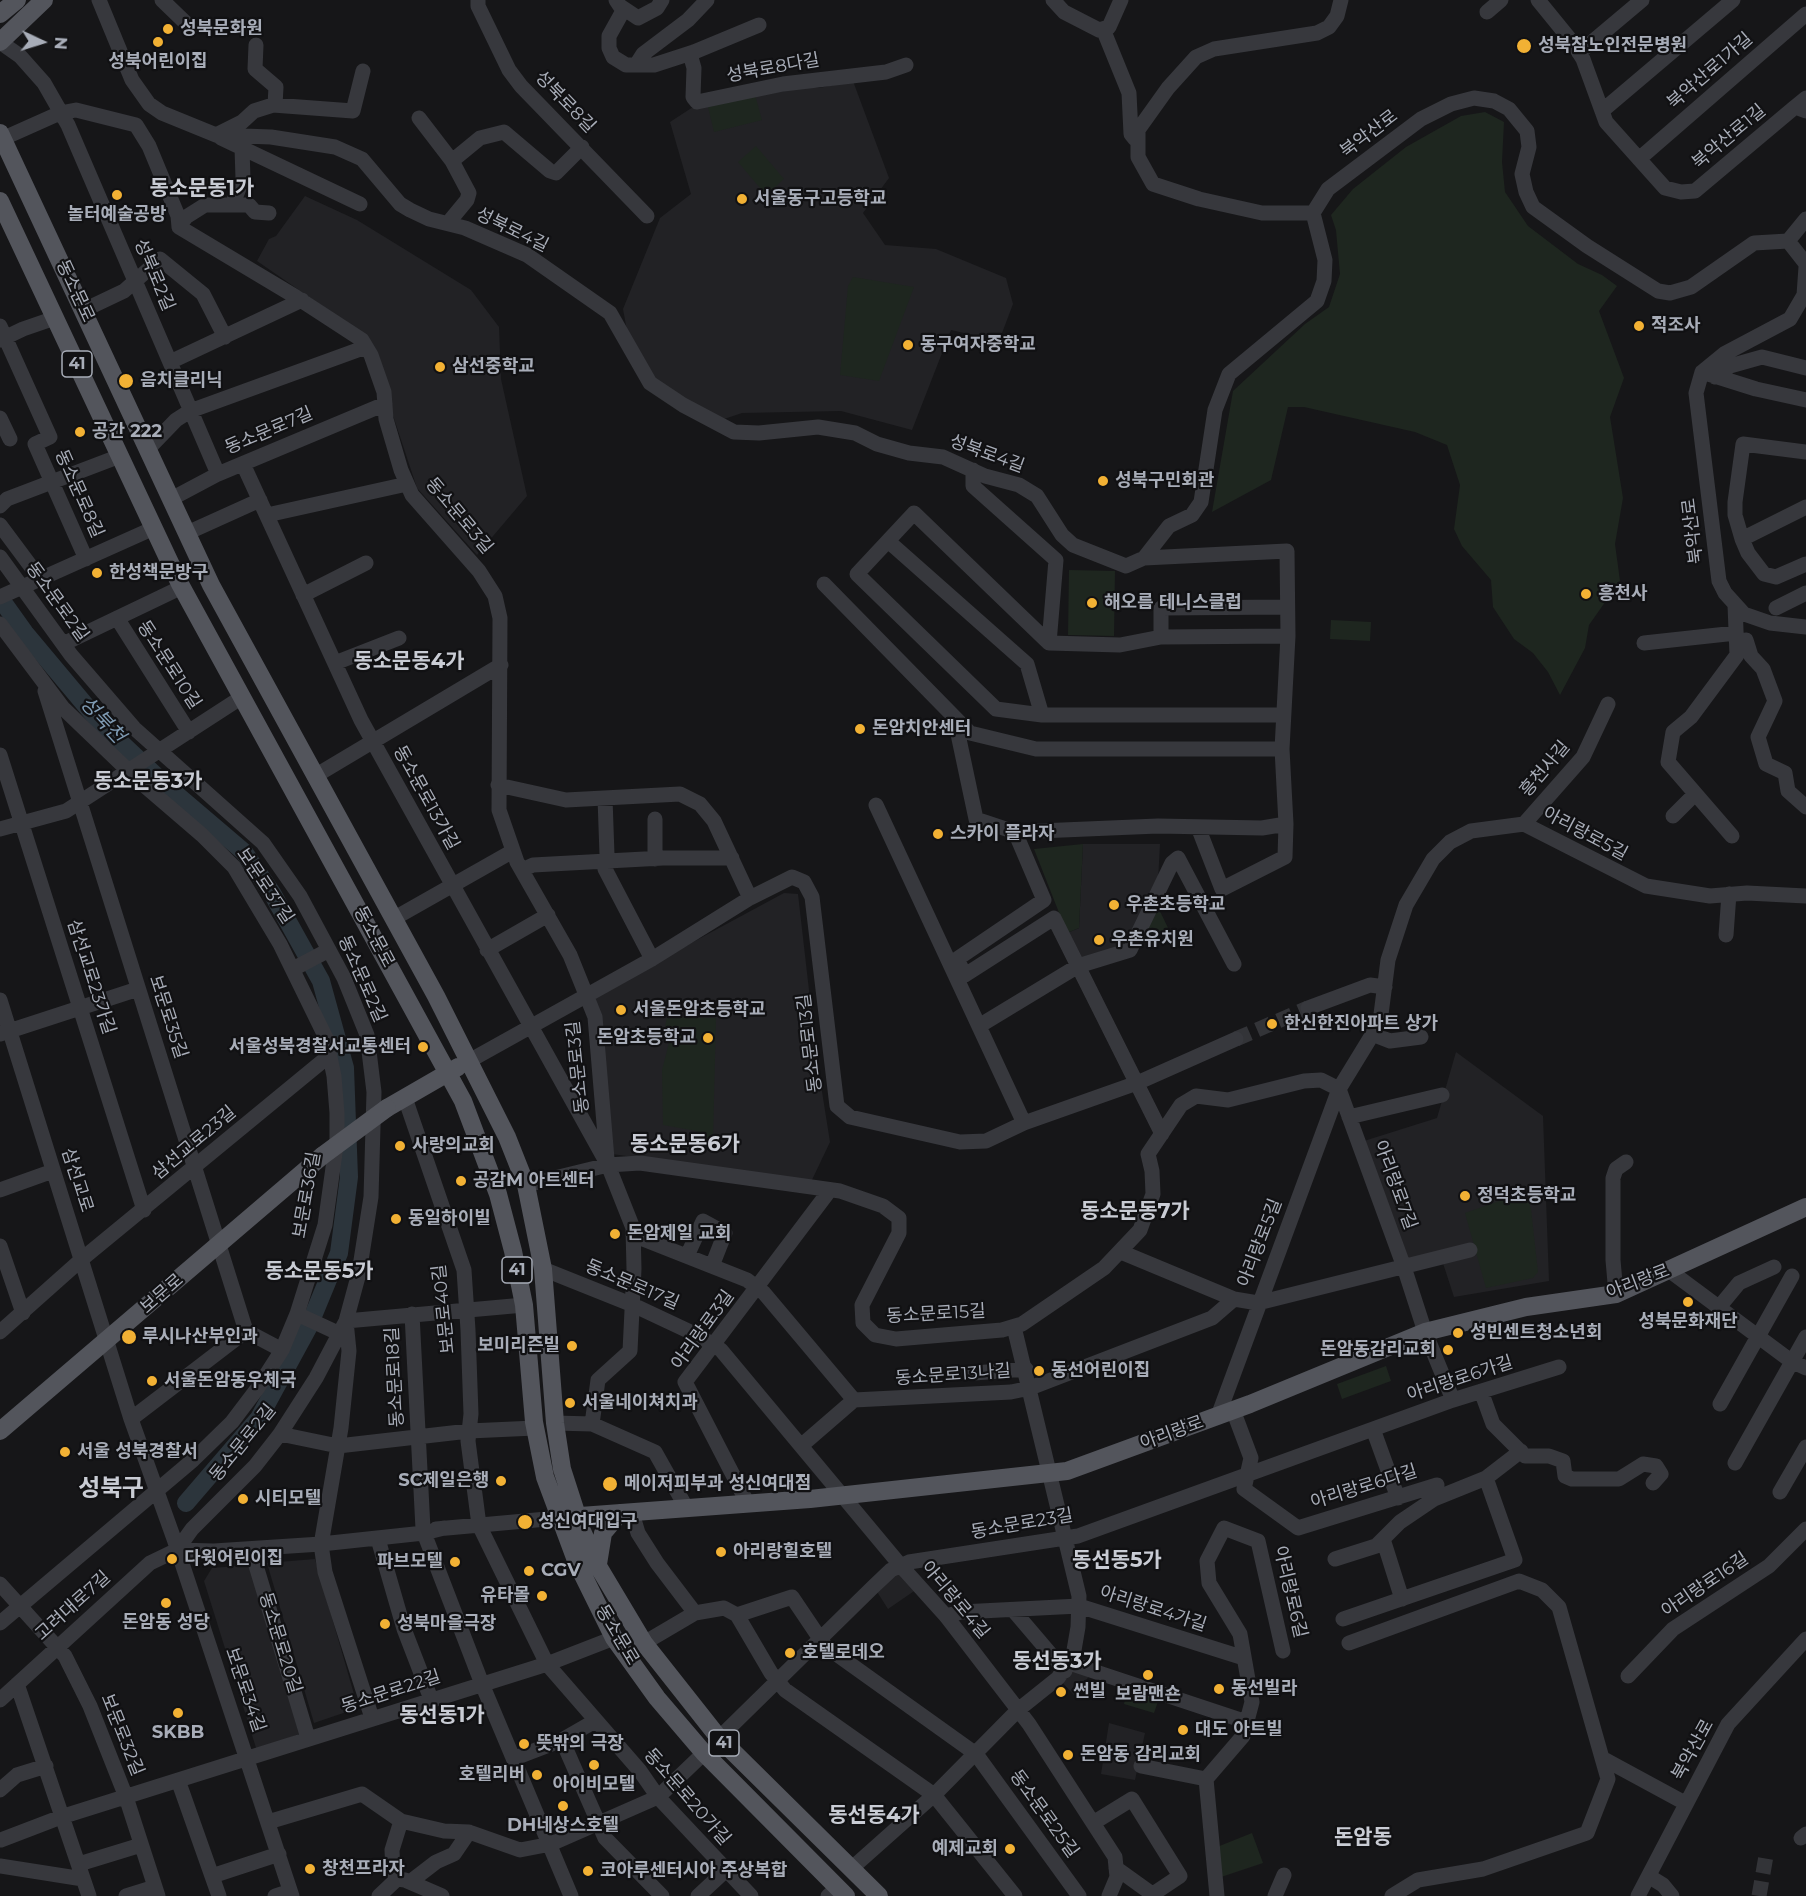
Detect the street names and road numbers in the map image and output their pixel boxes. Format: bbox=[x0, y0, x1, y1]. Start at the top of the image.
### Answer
street label: 북악산로1가길 bbox=[1663, 28, 1757, 114]
street label: 성북로8다길 bbox=[725, 49, 821, 87]
street label: 성북로8길 bbox=[530, 67, 600, 137]
street label: 북악산로1길 bbox=[1688, 100, 1770, 174]
street label: 북악산로 bbox=[1336, 105, 1402, 163]
street label: 성북로4길 bbox=[472, 203, 552, 257]
street label: 성북로2길 bbox=[129, 236, 179, 314]
street label: 동소문로 bbox=[51, 256, 99, 326]
road number: 41 bbox=[62, 351, 92, 377]
street label: 동소문로7길 bbox=[222, 403, 316, 459]
street label: 성북로4길 bbox=[947, 430, 1027, 478]
street label: 동소문로8길 bbox=[50, 447, 108, 541]
street label: 동소문로3길 bbox=[421, 473, 497, 559]
street label: 북악산로 bbox=[1678, 497, 1708, 565]
street label: 동소문로2길 bbox=[21, 558, 93, 646]
street label: 동소문로10길 bbox=[132, 617, 206, 713]
street label: 흥천사길 bbox=[1515, 737, 1575, 801]
street label: 동소문로13가길 bbox=[388, 742, 464, 854]
street label: 아리랑로5길 bbox=[1539, 803, 1631, 865]
street label: 보문로37길 bbox=[232, 844, 298, 928]
street label: 동소문로 bbox=[349, 903, 399, 971]
street label: 삼선교로23가길 bbox=[62, 917, 120, 1037]
street label: 동소문로2길 bbox=[333, 932, 391, 1026]
street label: 보문로35길 bbox=[144, 973, 192, 1061]
street label: 동소문로13길 bbox=[793, 992, 827, 1094]
street label: 동소문로3길 bbox=[562, 1020, 594, 1114]
street label: 삼선교로23길 bbox=[148, 1102, 240, 1184]
street label: 아리랑로7길 bbox=[1369, 1137, 1421, 1233]
street label: 삼선교로 bbox=[56, 1145, 98, 1215]
street label: 보문로36길 bbox=[289, 1150, 325, 1240]
street label: 아리랑로5길 bbox=[1233, 1196, 1287, 1290]
street label: 동소문로17길 bbox=[582, 1256, 682, 1314]
road number: 41 bbox=[502, 1257, 532, 1283]
street label: 아리랑로 bbox=[1603, 1260, 1673, 1304]
street label: 보문로40길 bbox=[429, 1263, 459, 1355]
street label: 보문로 bbox=[136, 1270, 188, 1318]
street label: 아리랑로3길 bbox=[667, 1286, 739, 1374]
street label: 동소문로15길 bbox=[886, 1301, 986, 1327]
street label: 동소문로18길 bbox=[382, 1326, 408, 1428]
street label: 아리랑로6가길 bbox=[1404, 1352, 1516, 1406]
street label: 동소문로13나길 bbox=[894, 1360, 1012, 1390]
street label: 동소문로2길 bbox=[205, 1400, 281, 1486]
street label: 아리랑로 bbox=[1137, 1412, 1207, 1454]
street label: 아리랑로6다길 bbox=[1308, 1461, 1420, 1513]
street label: 동소문로23길 bbox=[969, 1504, 1075, 1544]
street label: 아리랑로6길 bbox=[1269, 1544, 1311, 1640]
street label: 아리랑로16길 bbox=[1657, 1548, 1753, 1622]
street label: 아리랑로4길 bbox=[916, 1557, 994, 1643]
street label: 고려대로7길 bbox=[31, 1567, 115, 1645]
street label: 아리랑로4가길 bbox=[1097, 1582, 1209, 1636]
street label: 동소문로20길 bbox=[254, 1590, 306, 1696]
street label: 동소문로 bbox=[591, 1601, 643, 1669]
street label: 보문로34길 bbox=[220, 1645, 270, 1735]
street label: 동소문로22길 bbox=[339, 1666, 443, 1718]
street label: 보문로32길 bbox=[96, 1691, 148, 1779]
street label: 북악산로 bbox=[1667, 1716, 1719, 1784]
road number: 41 bbox=[709, 1730, 739, 1756]
street label: 동소문로20가길 bbox=[639, 1744, 735, 1850]
street label: 동소문로25길 bbox=[1005, 1766, 1083, 1862]

